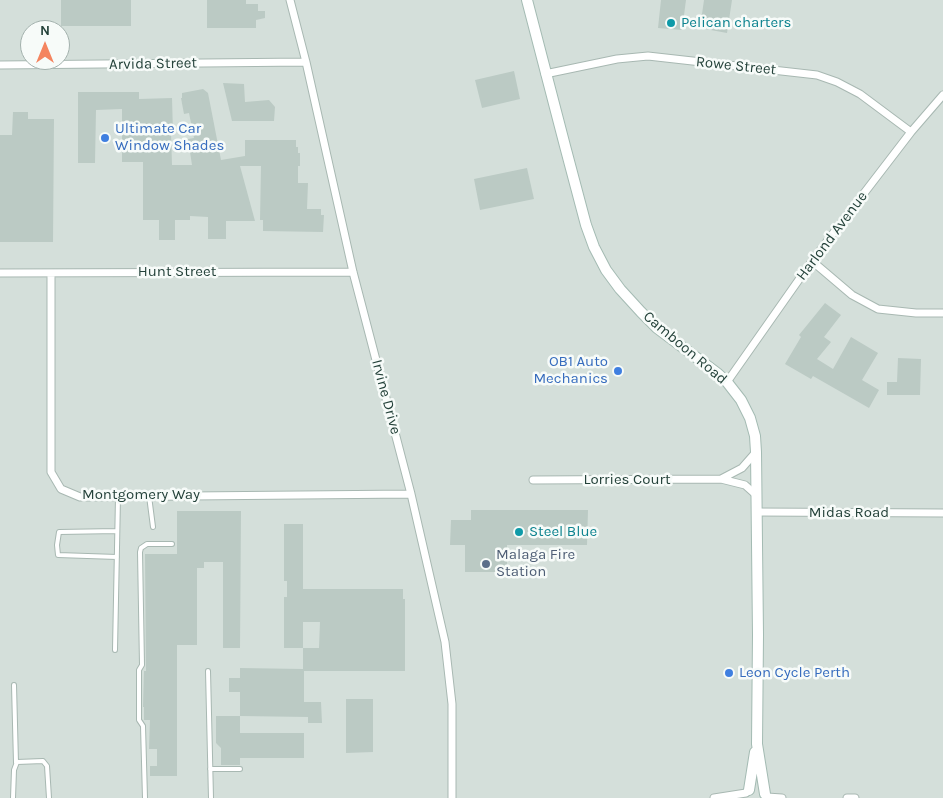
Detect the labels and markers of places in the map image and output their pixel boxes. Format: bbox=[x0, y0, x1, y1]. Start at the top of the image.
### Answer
place label: Pelican charters bbox=[681, 14, 791, 32]
marker: Pelican charters bbox=[665, 17, 677, 29]
place label: Ultimate Car Window Shades bbox=[115, 120, 224, 155]
marker: Ultimate Car Window Shades bbox=[99, 132, 111, 144]
place label: OB1 Auto Mechanics bbox=[533, 353, 608, 388]
marker: OB1 Auto Mechanics bbox=[612, 365, 624, 377]
place label: Steel Blue bbox=[529, 523, 597, 541]
marker: Steel Blue bbox=[513, 526, 525, 538]
place label: Malaga Fire Station bbox=[496, 546, 575, 581]
marker: Malaga Fire Station bbox=[480, 558, 492, 570]
place label: Leon Cycle Perth bbox=[739, 664, 850, 682]
marker: Leon Cycle Perth bbox=[723, 667, 735, 679]

